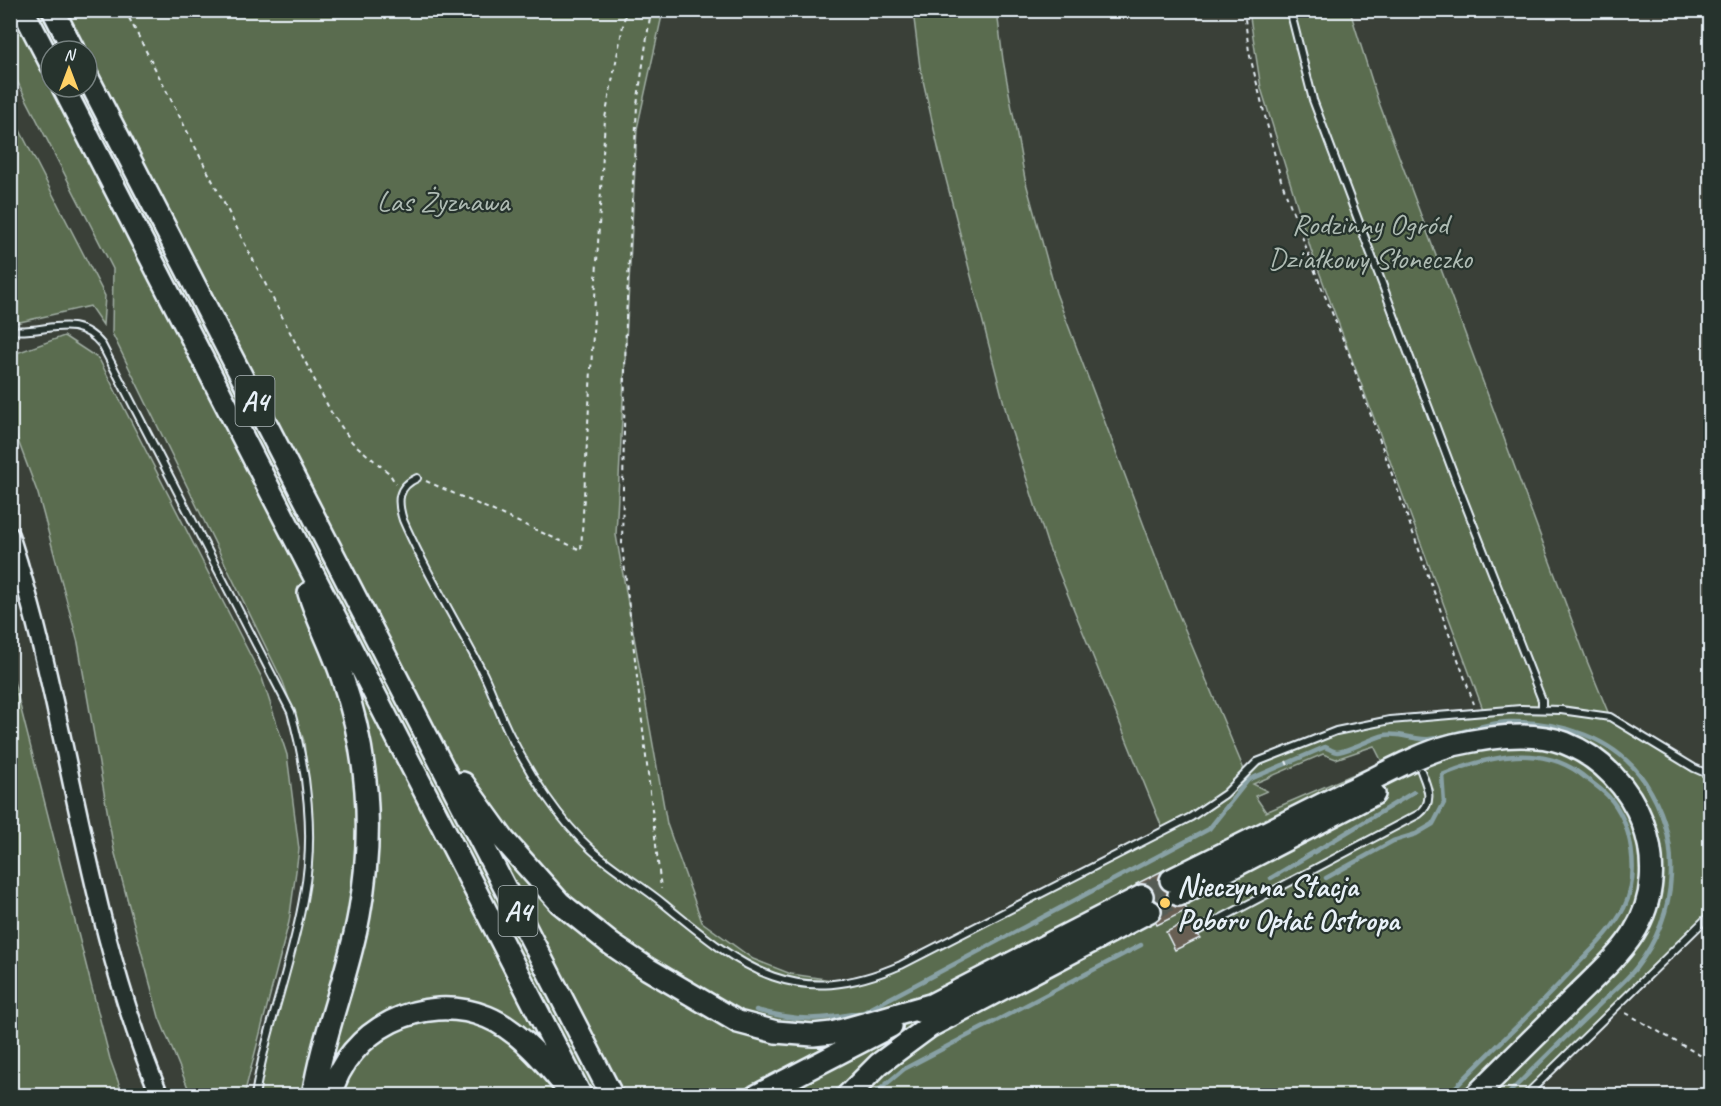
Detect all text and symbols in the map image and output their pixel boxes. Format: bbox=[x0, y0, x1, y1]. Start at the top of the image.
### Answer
north arrow bbox=[39, 39, 99, 99]
text: N bbox=[64, 45, 77, 65]
park label: Las Żyznawa bbox=[377, 182, 511, 220]
park label: Rodzinny Ogród Działkowy Słoneczko bbox=[1268, 205, 1473, 277]
road number: A4 bbox=[236, 376, 274, 426]
place label: Nieczynna Stacja Poboru Opłat Ostropa bbox=[1177, 867, 1402, 939]
road number: A4 bbox=[498, 886, 538, 936]
marker: Nieczynna Stacja Poboru Opłat Ostropa bbox=[1158, 896, 1172, 910]

